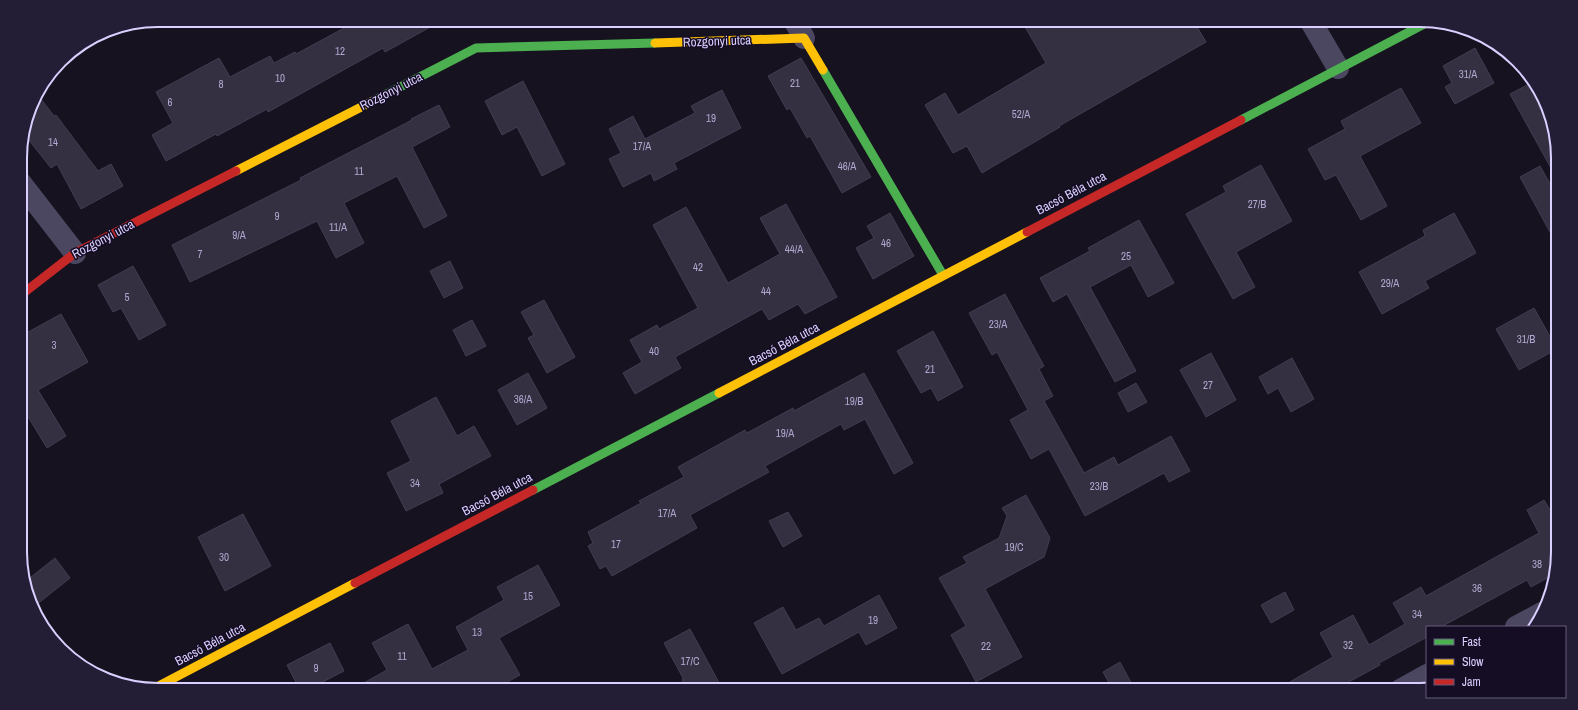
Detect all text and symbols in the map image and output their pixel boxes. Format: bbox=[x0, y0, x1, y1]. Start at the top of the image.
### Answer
street label: Rozgonyi utca bbox=[683, 31, 751, 51]
house number: 12 bbox=[335, 44, 345, 58]
house number: 31/A bbox=[1459, 67, 1478, 81]
street label: Rozgonyi utca bbox=[357, 68, 425, 114]
house number: 10 bbox=[275, 71, 285, 85]
house number: 21 bbox=[790, 76, 800, 90]
house number: 8 bbox=[218, 77, 224, 91]
house number: 6 bbox=[167, 95, 173, 109]
house number: 52/A bbox=[1012, 107, 1031, 121]
house number: 19 bbox=[706, 111, 716, 125]
house number: 14 bbox=[48, 135, 58, 149]
house number: 17/A bbox=[633, 139, 652, 153]
house number: 46/A bbox=[838, 159, 857, 173]
house number: 11 bbox=[354, 164, 364, 178]
street label: Bacsó Béla utca bbox=[1033, 167, 1109, 219]
house number: 27/B bbox=[1248, 197, 1266, 211]
house number: 9 bbox=[274, 209, 280, 223]
street label: Rozgonyi utca bbox=[69, 215, 137, 263]
house number: 11/A bbox=[329, 220, 348, 234]
house number: 9/A bbox=[232, 228, 247, 242]
house number: 46 bbox=[881, 236, 891, 250]
house number: 44/A bbox=[785, 242, 804, 256]
house number: 7 bbox=[197, 247, 203, 261]
house number: 25 bbox=[1121, 249, 1131, 263]
house number: 42 bbox=[693, 260, 703, 274]
house number: 29/A bbox=[1381, 276, 1400, 290]
house number: 44 bbox=[761, 284, 771, 298]
house number: 5 bbox=[124, 290, 130, 304]
house number: 23/A bbox=[989, 317, 1008, 331]
street label: Bacsó Béla utca bbox=[746, 318, 822, 370]
house number: 31/B bbox=[1517, 332, 1535, 346]
house number: 3 bbox=[51, 338, 57, 352]
house number: 40 bbox=[649, 344, 659, 358]
house number: 21 bbox=[925, 362, 935, 376]
house number: 27 bbox=[1203, 378, 1213, 392]
house number: 36/A bbox=[514, 392, 533, 406]
house number: 19/B bbox=[845, 394, 863, 408]
house number: 19/A bbox=[776, 426, 795, 440]
street label: Bacsó Béla utca bbox=[459, 468, 535, 520]
house number: 34 bbox=[410, 476, 420, 490]
house number: 23/B bbox=[1090, 479, 1108, 493]
house number: 17/A bbox=[658, 506, 677, 520]
house number: 17 bbox=[611, 537, 621, 551]
house number: 19/C bbox=[1004, 540, 1024, 554]
house number: 30 bbox=[219, 550, 229, 564]
house number: 38 bbox=[1532, 557, 1542, 571]
house number: 36 bbox=[1472, 581, 1482, 595]
house number: 15 bbox=[523, 589, 533, 603]
house number: 34 bbox=[1412, 607, 1422, 621]
house number: 19 bbox=[868, 613, 878, 627]
street label: Bacsó Béla utca bbox=[172, 618, 248, 670]
house number: 13 bbox=[472, 625, 482, 639]
legend bbox=[1426, 626, 1566, 698]
text: Fast bbox=[1462, 634, 1481, 650]
house number: 32 bbox=[1343, 638, 1353, 652]
house number: 22 bbox=[981, 639, 991, 653]
house number: 11 bbox=[397, 649, 407, 663]
house number: 17/C bbox=[680, 654, 700, 668]
text: Slow bbox=[1462, 654, 1484, 670]
house number: 9 bbox=[313, 661, 319, 675]
text: Jam bbox=[1462, 674, 1481, 690]

